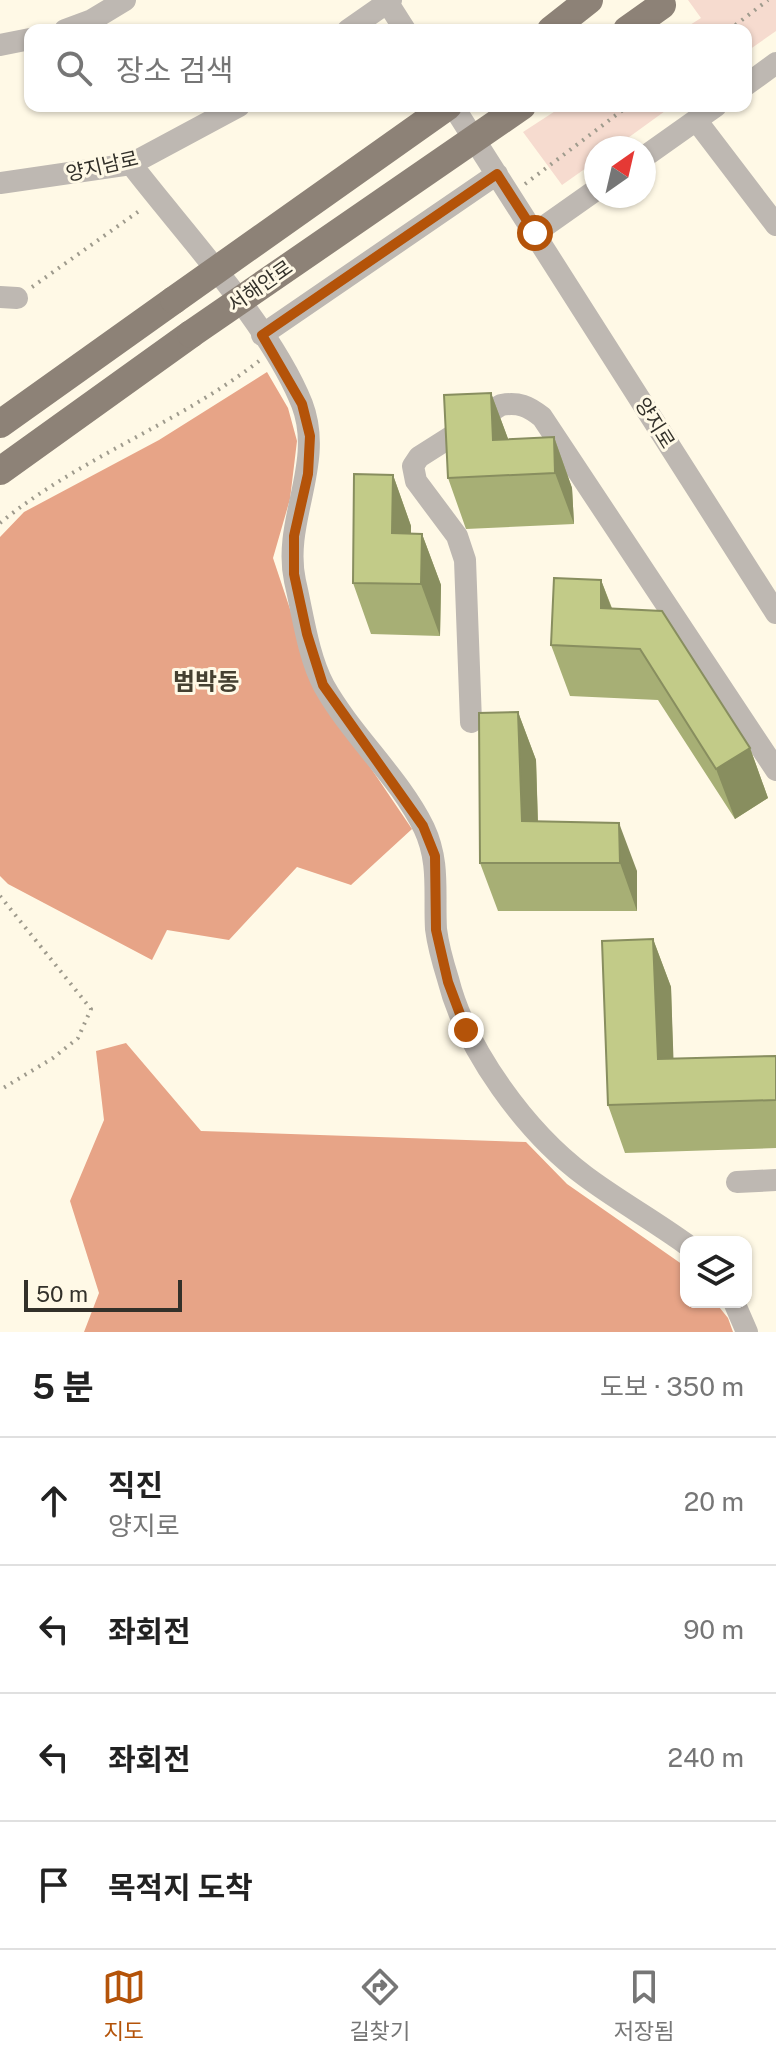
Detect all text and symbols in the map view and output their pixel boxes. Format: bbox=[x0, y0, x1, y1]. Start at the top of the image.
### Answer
search box bbox=[24, 24, 752, 112]
icon: search bbox=[52, 46, 96, 90]
text: 장소 검색 bbox=[116, 52, 234, 88]
north arrow bbox=[584, 136, 656, 208]
street label: 양지남로 bbox=[63, 146, 141, 186]
route start bbox=[517, 215, 553, 251]
street label: 서해안로 bbox=[223, 255, 297, 317]
street label: 양지로 bbox=[630, 393, 680, 453]
district label: 범박동 bbox=[173, 667, 239, 695]
route end bbox=[448, 1012, 484, 1048]
map controls bbox=[680, 1236, 752, 1308]
button: layers bbox=[680, 1236, 752, 1308]
scale bar bbox=[24, 1276, 182, 1312]
text: 50 m bbox=[36, 1281, 88, 1307]
text: 5 분 bbox=[32, 1367, 94, 1407]
text: 도보 · 350 m bbox=[600, 1371, 744, 1402]
text: 직진 bbox=[108, 1467, 163, 1503]
icon: ahead bbox=[32, 1479, 76, 1523]
text: 20 m bbox=[684, 1486, 744, 1517]
text: 양지로 bbox=[108, 1510, 180, 1541]
icon: left bbox=[32, 1607, 76, 1651]
text: 좌회전 bbox=[108, 1613, 191, 1649]
text: 90 m bbox=[683, 1614, 744, 1645]
icon: left bbox=[32, 1735, 76, 1779]
text: 좌회전 bbox=[108, 1741, 191, 1777]
text: 240 m bbox=[667, 1742, 744, 1773]
icon: arrive bbox=[32, 1863, 76, 1907]
text: 목적지 도착 bbox=[108, 1869, 253, 1905]
tab: 지도 bbox=[102, 1965, 146, 2045]
tab: 길찾기 bbox=[349, 1965, 410, 2045]
tab: 저장됨 bbox=[613, 1965, 674, 2045]

